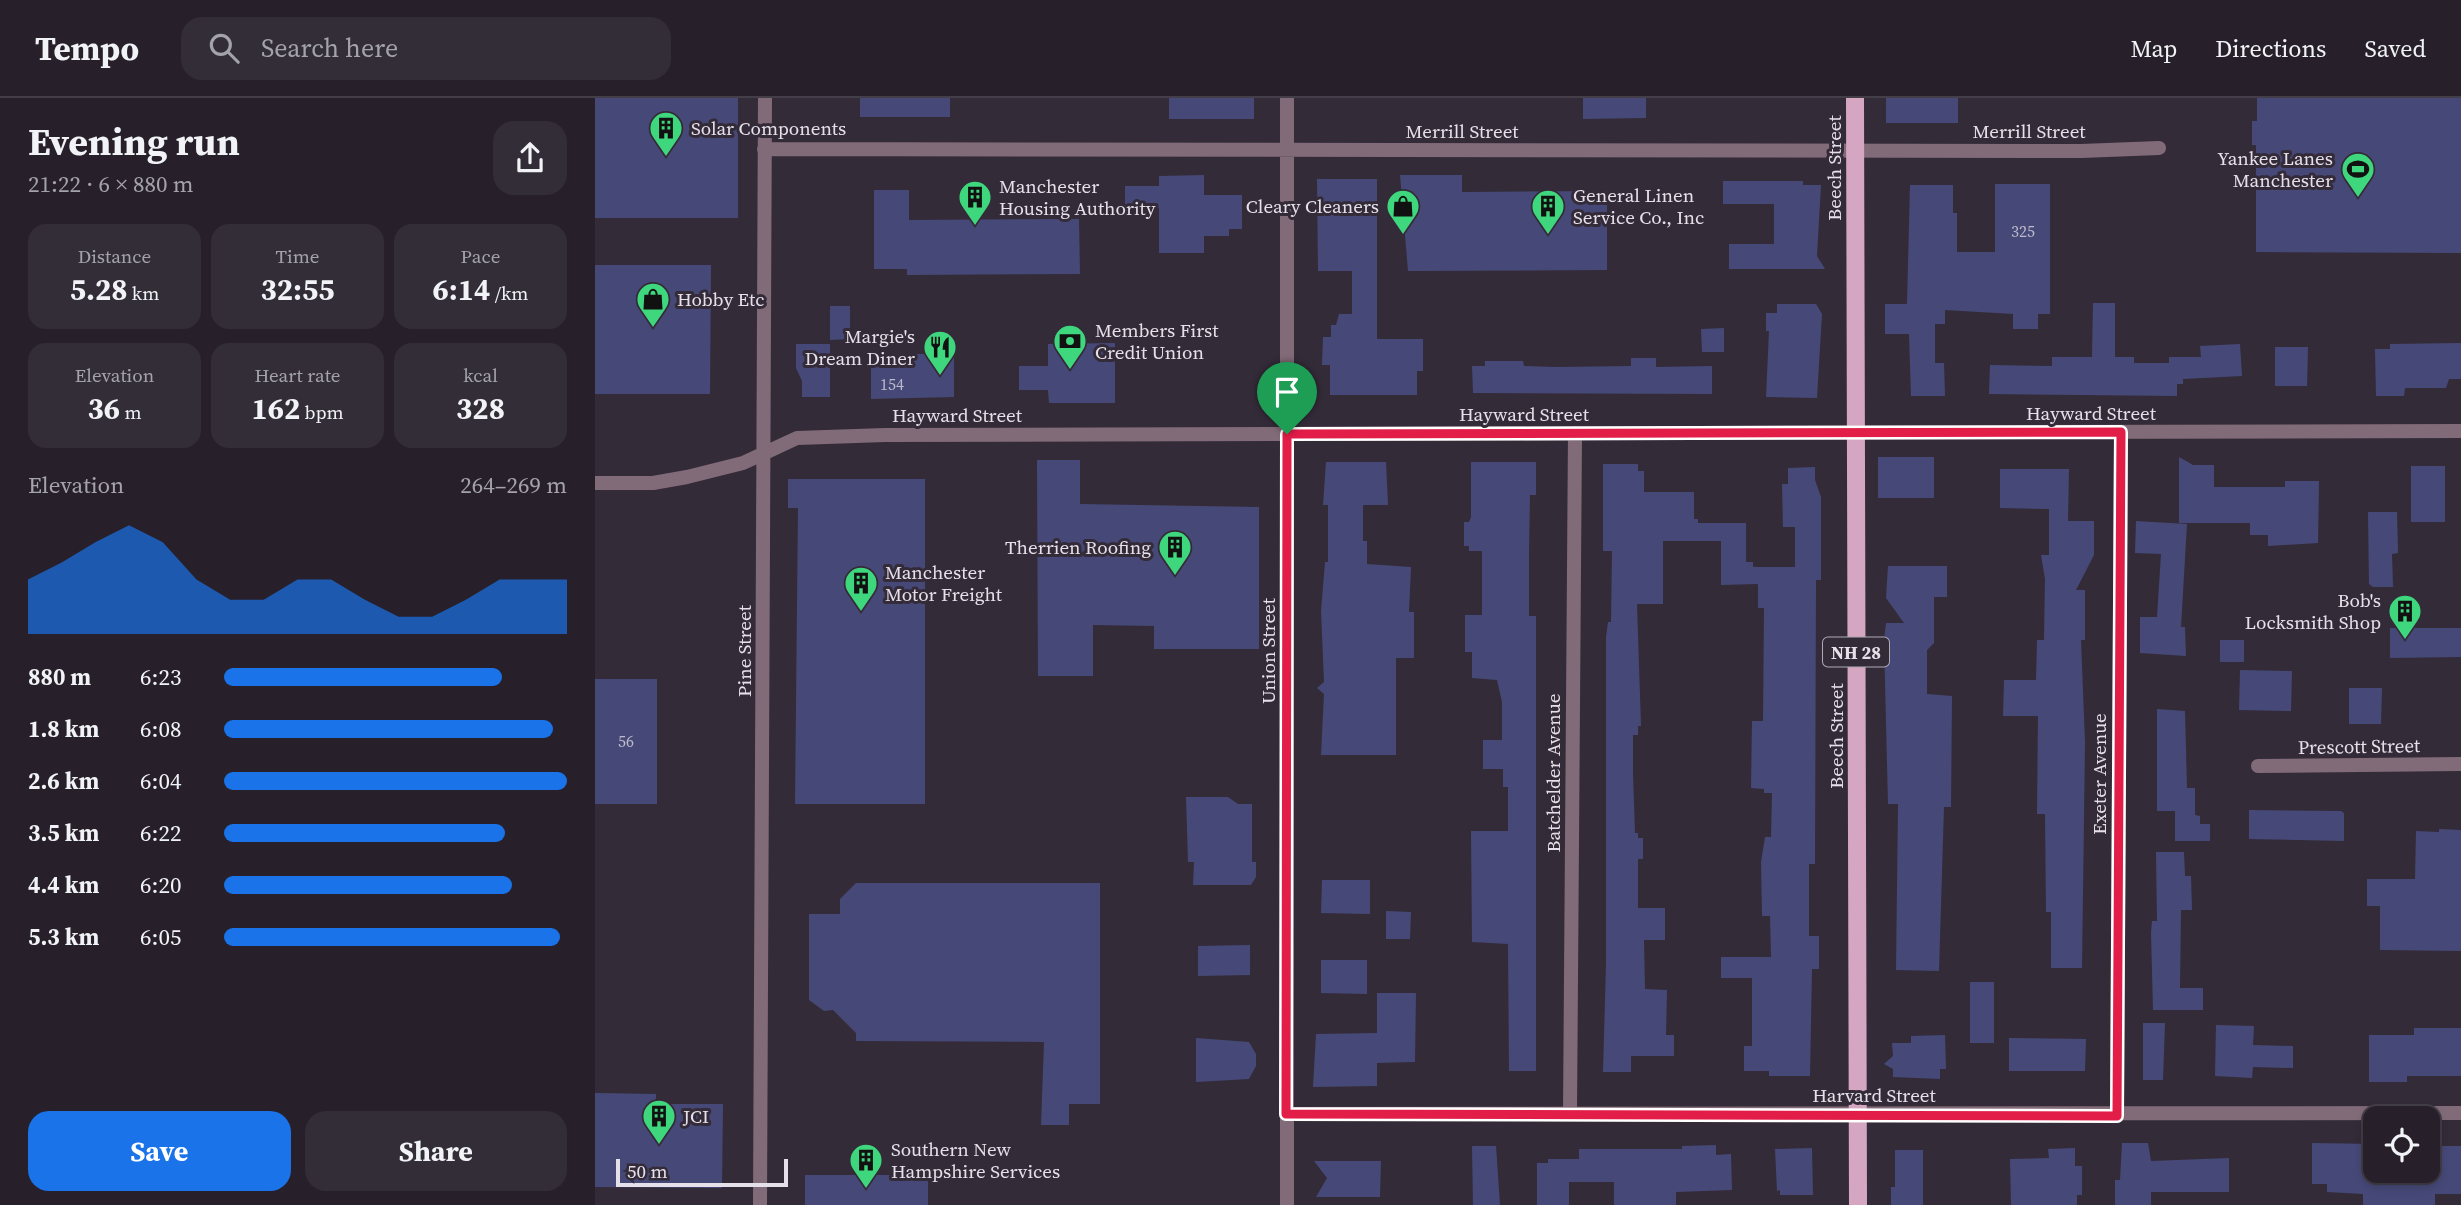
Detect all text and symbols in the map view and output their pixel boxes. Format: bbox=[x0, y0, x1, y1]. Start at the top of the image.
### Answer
search box bbox=[181, 17, 671, 80]
text: Tempo bbox=[35, 26, 139, 71]
icon: search bbox=[205, 29, 243, 67]
text: Search here bbox=[261, 30, 398, 66]
text: Map bbox=[2130, 32, 2177, 65]
text: Directions bbox=[2215, 32, 2326, 65]
text: Saved bbox=[2364, 32, 2426, 65]
building icon: Solar Components bbox=[647, 109, 685, 158]
street label: Beech Street bbox=[1821, 114, 1847, 221]
place label: Solar Components bbox=[691, 115, 846, 141]
text: Evening run bbox=[28, 116, 240, 168]
street label: Merrill Street bbox=[1405, 118, 1519, 144]
street label: Merrill Street bbox=[1972, 118, 2086, 144]
button: share bbox=[493, 121, 567, 195]
place label: Yankee Lanes Manchester bbox=[2217, 145, 2333, 193]
sports icon: Yankee Lanes Manchester bbox=[2339, 150, 2377, 199]
text: 21:22 · 6 × 880 m bbox=[28, 168, 194, 200]
place label: Manchester Housing Authority bbox=[999, 173, 1156, 221]
building icon: Manchester Housing Authority bbox=[956, 178, 994, 227]
place label: General Linen Service Co., Inc bbox=[1573, 182, 1704, 230]
shop icon: Cleary Cleaners bbox=[1384, 187, 1422, 236]
building icon: General Linen Service Co., Inc bbox=[1529, 187, 1567, 236]
place label: Cleary Cleaners bbox=[1246, 193, 1379, 219]
house number: 325 bbox=[2011, 220, 2035, 242]
text: Distance bbox=[78, 243, 151, 269]
text: Time bbox=[276, 243, 319, 269]
text: Pace bbox=[461, 243, 500, 269]
text: 5.28 bbox=[70, 269, 127, 310]
text: 32:55 bbox=[260, 269, 335, 310]
text: 6:14 bbox=[433, 269, 490, 310]
text: km bbox=[127, 280, 159, 306]
text: /km bbox=[490, 280, 529, 306]
shop icon: Hobby Etc bbox=[634, 280, 672, 329]
place label: Hobby Etc bbox=[677, 286, 764, 312]
place label: Members First Credit Union bbox=[1095, 317, 1219, 365]
bank icon: Members First Credit Union bbox=[1051, 322, 1089, 371]
place label: Margie's Dream Diner bbox=[805, 323, 915, 371]
restaurant icon: Margie's Dream Diner bbox=[921, 328, 959, 377]
text: Elevation bbox=[75, 362, 154, 388]
text: Heart rate bbox=[254, 362, 341, 388]
text: kcal bbox=[463, 362, 498, 388]
pin bbox=[1257, 362, 1317, 434]
house number: 154 bbox=[880, 373, 904, 395]
icon: arrive bbox=[1268, 373, 1306, 411]
text: 36 bbox=[87, 388, 120, 429]
text: 162 bbox=[251, 388, 300, 429]
text: 328 bbox=[456, 388, 505, 429]
text: m bbox=[120, 399, 142, 425]
text: bpm bbox=[300, 399, 344, 425]
street label: Hayward Street bbox=[2026, 400, 2157, 426]
street label: Hayward Street bbox=[1459, 401, 1590, 427]
street label: Hayward Street bbox=[892, 402, 1023, 428]
text: Elevation bbox=[28, 469, 124, 501]
text: 264–269 m bbox=[460, 469, 567, 501]
building icon: Therrien Roofing bbox=[1156, 528, 1194, 577]
place label: Therrien Roofing bbox=[1005, 534, 1151, 560]
place label: Manchester Motor Freight bbox=[885, 559, 1003, 607]
building icon: Manchester Motor Freight bbox=[842, 564, 880, 613]
place label: Bob's Locksmith Shop bbox=[2245, 587, 2381, 635]
building icon: Bob's Locksmith Shop bbox=[2386, 592, 2424, 641]
street label: Union Street bbox=[1255, 597, 1281, 704]
street label: Pine Street bbox=[731, 604, 757, 697]
road number: NH 28 bbox=[1823, 638, 1889, 666]
text: 880 m bbox=[28, 661, 91, 693]
text: 6:23 bbox=[140, 661, 181, 693]
street label: Beech Street bbox=[1823, 682, 1849, 789]
street label: Batchelder Avenue bbox=[1540, 694, 1566, 852]
text: 1.8 km bbox=[28, 713, 99, 745]
text: 6:08 bbox=[140, 713, 181, 745]
street label: Exeter Avenue bbox=[2086, 713, 2112, 835]
house number: 56 bbox=[618, 730, 634, 752]
street label: Prescott Street bbox=[2298, 732, 2421, 760]
text: 2.6 km bbox=[28, 765, 99, 797]
text: 6:04 bbox=[140, 765, 181, 797]
text: 3.5 km bbox=[28, 817, 99, 849]
text: 6:22 bbox=[140, 817, 181, 849]
text: 4.4 km bbox=[28, 869, 99, 901]
text: 6:20 bbox=[140, 869, 181, 901]
text: 5.3 km bbox=[28, 921, 99, 953]
text: 6:05 bbox=[140, 921, 181, 953]
street label: Harvard Street bbox=[1812, 1082, 1937, 1108]
building icon: JCI bbox=[640, 1097, 678, 1146]
place label: JCI bbox=[682, 1103, 709, 1129]
map controls bbox=[2363, 1106, 2440, 1183]
button: locate bbox=[2363, 1106, 2440, 1183]
button: Save bbox=[28, 1111, 291, 1191]
button: Share bbox=[305, 1111, 567, 1191]
place label: Southern New Hampshire Services bbox=[891, 1136, 1060, 1184]
building icon: Southern New Hampshire Services bbox=[847, 1141, 885, 1190]
scale bar bbox=[616, 1156, 787, 1188]
text: 50 m bbox=[627, 1158, 668, 1184]

